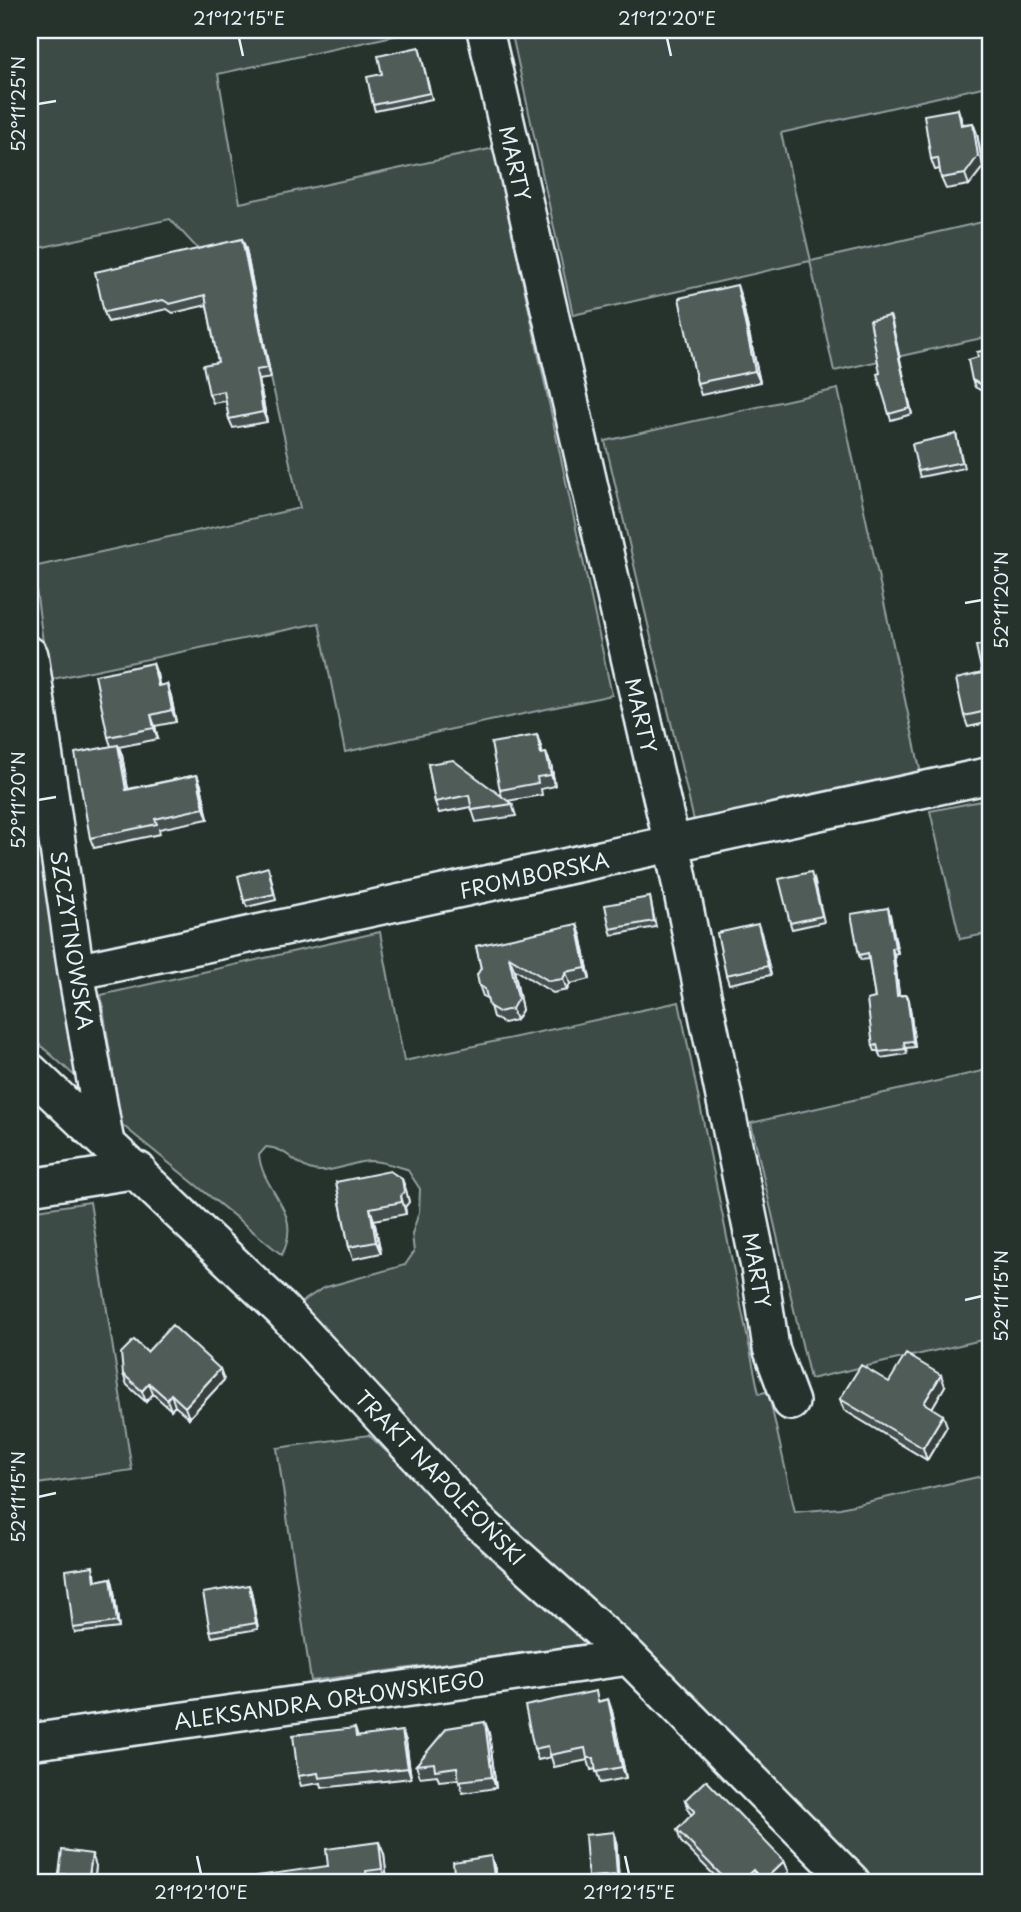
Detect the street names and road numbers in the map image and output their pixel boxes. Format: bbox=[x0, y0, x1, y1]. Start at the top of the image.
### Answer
street label: MARTY bbox=[492, 122, 540, 204]
street label: MARTY bbox=[618, 674, 666, 756]
street label: FROMBORSKA bbox=[456, 842, 612, 905]
street label: SZCZYTNOWSKA bbox=[43, 848, 103, 1032]
street label: MARTY bbox=[736, 1230, 780, 1311]
street label: TRAKT NAPOLEOŃSKI bbox=[348, 1382, 534, 1572]
street label: ALEKSANDRA ORŁOWSKIEGO bbox=[172, 1661, 486, 1737]

